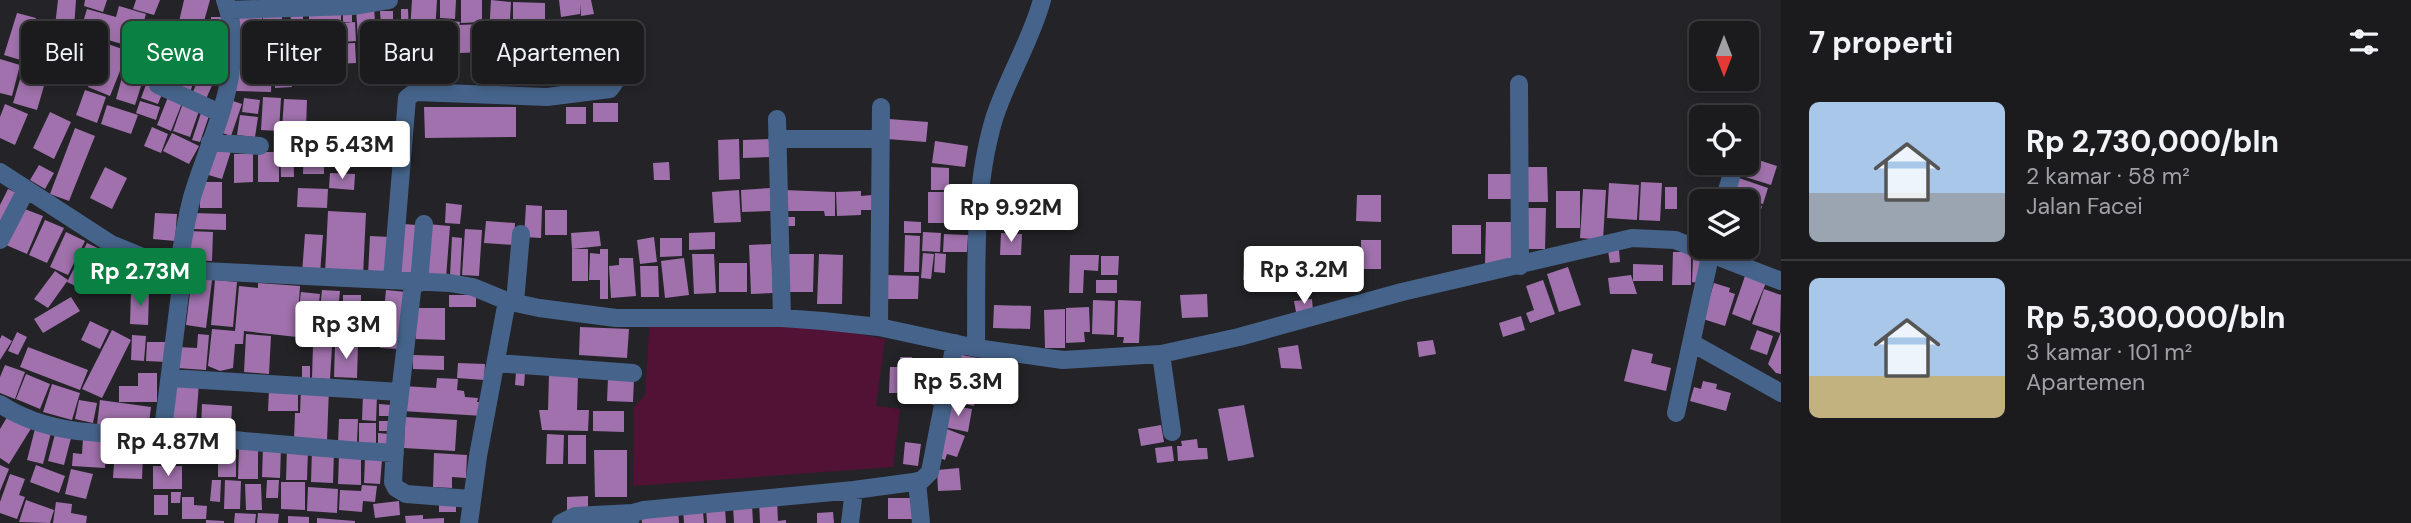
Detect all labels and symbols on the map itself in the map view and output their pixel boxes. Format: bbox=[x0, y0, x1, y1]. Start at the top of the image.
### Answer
north arrow bbox=[1689, 21, 1759, 91]
pin: Rp 5.43M bbox=[270, 122, 414, 181]
pin: Rp 9.92M bbox=[939, 184, 1083, 244]
pin: Rp 3.2M bbox=[1239, 246, 1369, 306]
pin: Rp 2.73M bbox=[68, 248, 212, 308]
pin: Rp 3M bbox=[297, 302, 395, 361]
pin: Rp 5.3M bbox=[893, 358, 1023, 418]
pin: Rp 4.87M bbox=[96, 419, 240, 478]

